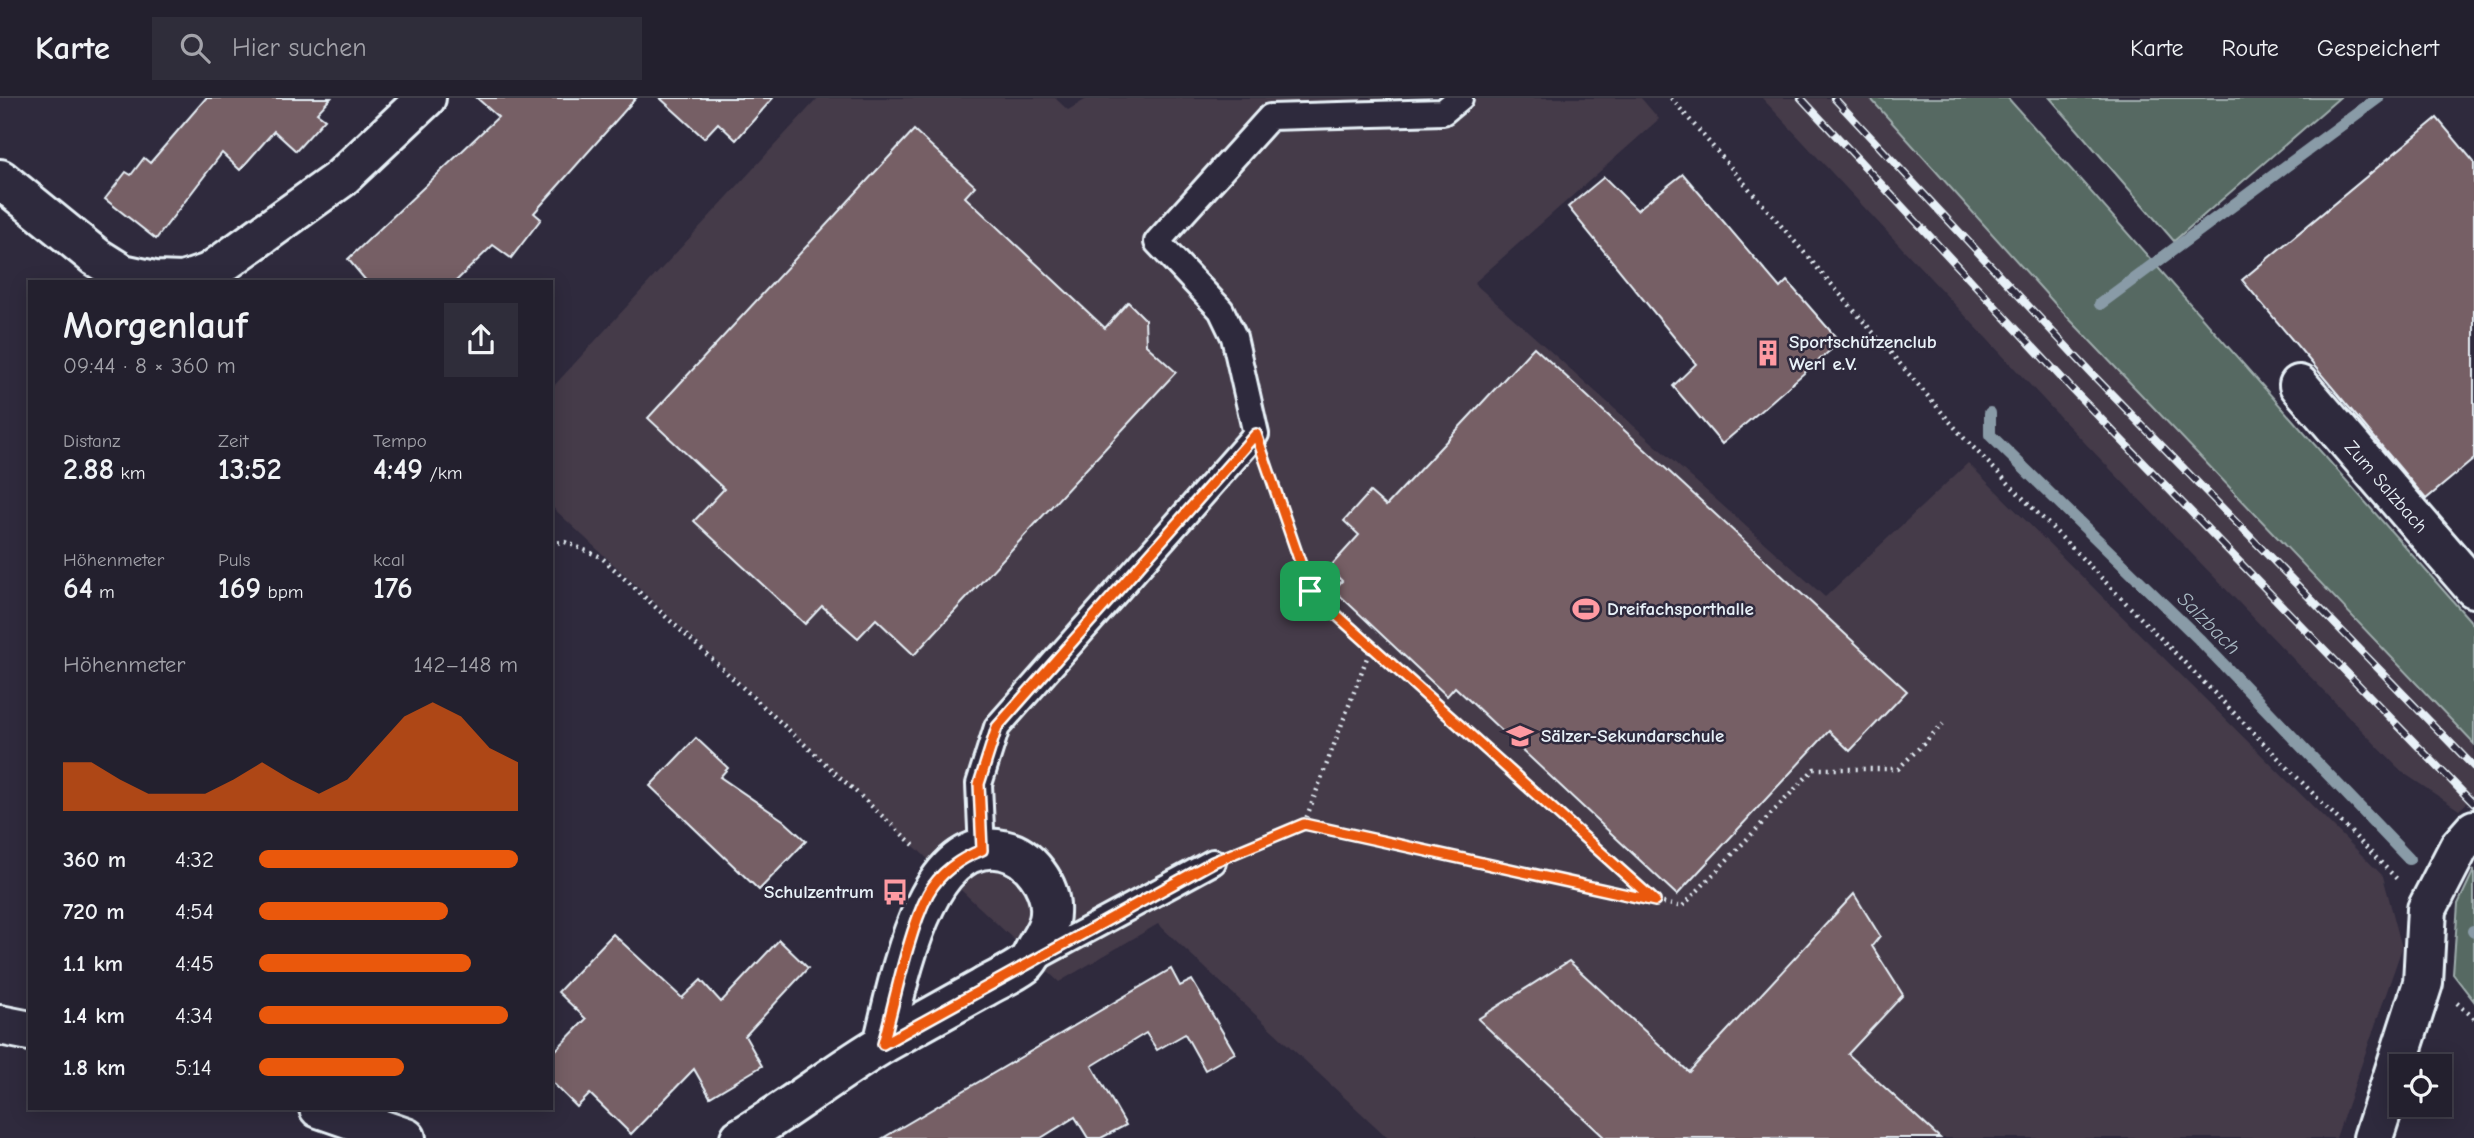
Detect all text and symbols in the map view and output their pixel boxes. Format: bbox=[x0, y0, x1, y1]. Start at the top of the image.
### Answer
search box bbox=[152, 17, 642, 80]
text: Karte bbox=[35, 29, 110, 67]
icon: search bbox=[176, 29, 214, 67]
text: Hier suchen bbox=[232, 33, 367, 63]
text: Karte bbox=[2130, 34, 2184, 62]
text: Route bbox=[2222, 34, 2279, 62]
text: Gespeichert bbox=[2317, 34, 2439, 62]
button: share bbox=[444, 303, 518, 377]
text: Morgenlauf bbox=[63, 304, 248, 348]
place label: Sportschützenclub Werl e.V. bbox=[1789, 331, 1937, 375]
building icon: Sportschützenclub Werl e.V. bbox=[1753, 338, 1783, 368]
text: 09:44 · 8 × 360 m bbox=[63, 352, 236, 379]
text: Distanz bbox=[63, 430, 121, 452]
text: Zeit bbox=[218, 430, 248, 452]
text: Tempo bbox=[373, 430, 427, 452]
street label: Zum Salzbach bbox=[2340, 436, 2432, 538]
text: 2.88 bbox=[63, 452, 114, 487]
text: 13:52 bbox=[218, 452, 282, 487]
text: 4:49 bbox=[373, 452, 423, 487]
text: km bbox=[114, 462, 145, 484]
text: /km bbox=[423, 462, 463, 484]
text: Höhenmeter bbox=[63, 549, 164, 571]
text: Puls bbox=[218, 549, 250, 571]
text: kcal bbox=[373, 549, 405, 571]
pin bbox=[1280, 561, 1340, 621]
text: 64 bbox=[63, 571, 93, 606]
text: 169 bbox=[218, 571, 261, 606]
text: 176 bbox=[373, 571, 413, 606]
icon: arrive bbox=[1291, 572, 1329, 610]
text: m bbox=[93, 581, 115, 603]
text: bpm bbox=[261, 581, 304, 603]
water label: Salzbach bbox=[2173, 587, 2245, 659]
sports icon: Dreifachsporthalle bbox=[1571, 594, 1601, 624]
place label: Dreifachsporthalle bbox=[1607, 598, 1754, 620]
text: Höhenmeter bbox=[63, 651, 185, 678]
text: 142–148 m bbox=[413, 651, 518, 678]
school or university icon: Sälzer-Sekundarschule bbox=[1505, 721, 1535, 751]
place label: Sälzer-Sekundarschule bbox=[1541, 725, 1724, 747]
text: 360 m bbox=[63, 846, 126, 873]
text: 4:32 bbox=[175, 846, 214, 873]
bus stop icon: Schulzentrum bbox=[880, 877, 910, 907]
place label: Schulzentrum bbox=[764, 881, 874, 903]
text: 720 m bbox=[63, 898, 124, 925]
text: 4:54 bbox=[175, 898, 214, 925]
text: 1.1 km bbox=[63, 950, 123, 977]
text: 4:45 bbox=[175, 950, 214, 977]
text: 1.4 km bbox=[63, 1002, 125, 1029]
text: 4:34 bbox=[175, 1002, 213, 1029]
text: 1.8 km bbox=[63, 1054, 126, 1081]
text: 5:14 bbox=[175, 1054, 212, 1081]
map controls bbox=[2389, 1054, 2452, 1117]
button: locate bbox=[2389, 1054, 2452, 1117]

